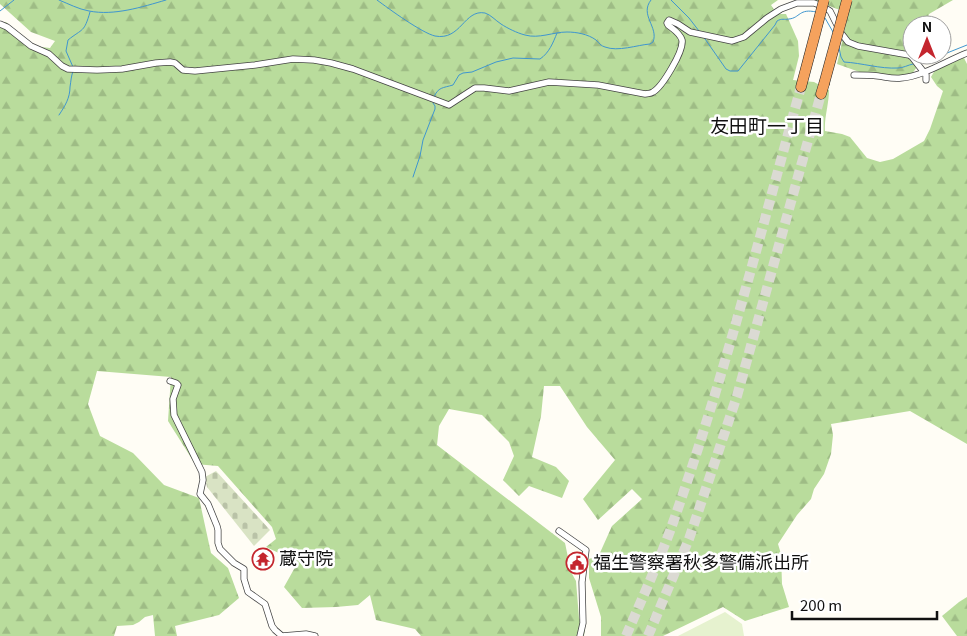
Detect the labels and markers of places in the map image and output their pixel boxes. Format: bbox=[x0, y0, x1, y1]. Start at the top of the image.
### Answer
place label: 蔵守院 bbox=[279, 544, 333, 570]
temple icon: 蔵守院 bbox=[251, 547, 275, 571]
place label: 福生警察署秋多警備派出所 bbox=[593, 548, 809, 574]
public building icon: 福生警察署秋多警備派出所 bbox=[565, 551, 589, 575]

